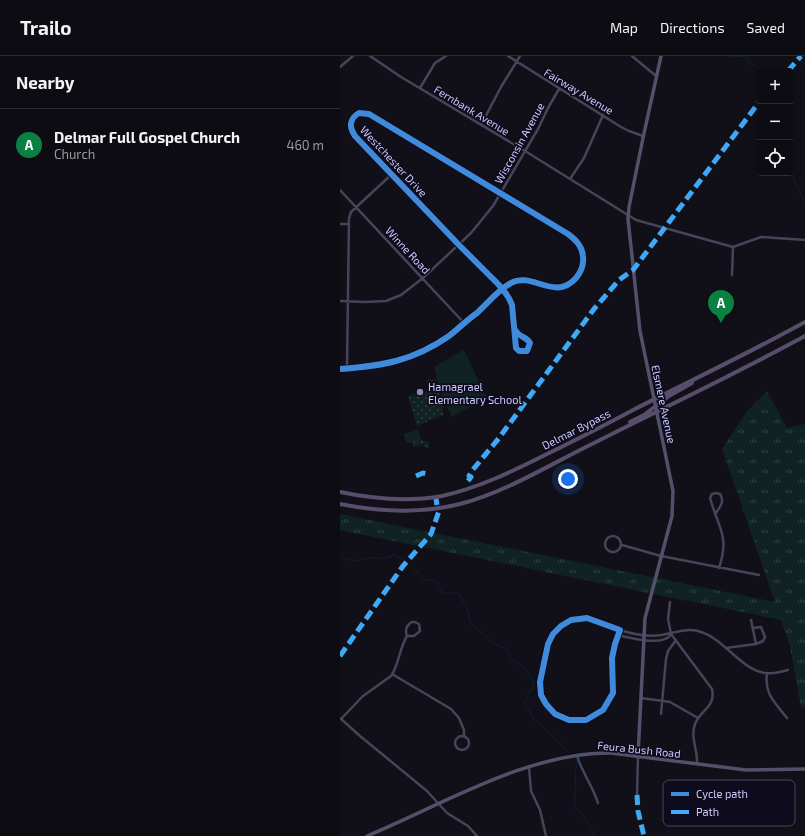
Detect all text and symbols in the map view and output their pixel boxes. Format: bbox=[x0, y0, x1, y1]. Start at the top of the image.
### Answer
text: Trailo bbox=[20, 16, 72, 39]
text: Map bbox=[610, 19, 638, 36]
text: Directions bbox=[660, 19, 725, 36]
text: Saved bbox=[747, 19, 785, 36]
street label: Fairway Avenue bbox=[542, 65, 616, 117]
map controls bbox=[757, 68, 793, 176]
button: + bbox=[757, 68, 793, 104]
text: Nearby bbox=[16, 72, 74, 92]
street label: Fernbank Avenue bbox=[432, 82, 512, 138]
street label: Wisconsin Avenue bbox=[491, 100, 547, 186]
button: − bbox=[757, 104, 793, 140]
street label: Westchester Drive bbox=[358, 123, 430, 199]
text: Delmar Full Gospel Church bbox=[54, 128, 240, 146]
text: A bbox=[25, 137, 33, 153]
text: 460 m bbox=[286, 137, 324, 153]
button: locate bbox=[757, 140, 793, 176]
text: Church bbox=[54, 146, 95, 162]
street label: Winne Road bbox=[383, 224, 433, 276]
pin: A bbox=[708, 290, 734, 323]
street label: Elsmere Avenue bbox=[649, 364, 679, 444]
place label: Hamagrael Elementary School bbox=[428, 380, 522, 406]
marker: Hamagrael Elementary School bbox=[415, 387, 425, 397]
street label: Delmar Bypass bbox=[540, 406, 613, 452]
your location bbox=[558, 469, 578, 489]
street label: Feura Bush Road bbox=[597, 738, 681, 760]
legend bbox=[663, 780, 795, 826]
text: Cycle path bbox=[696, 787, 748, 800]
text: Path bbox=[696, 805, 719, 818]

